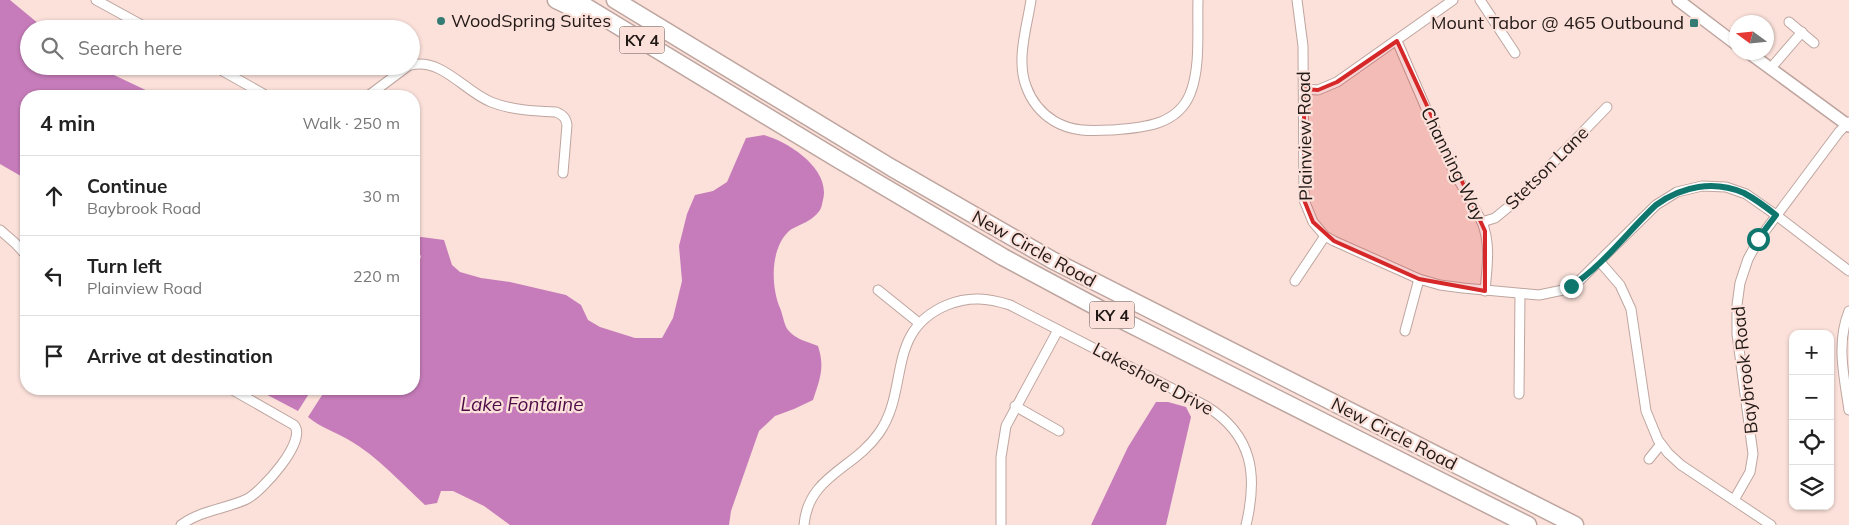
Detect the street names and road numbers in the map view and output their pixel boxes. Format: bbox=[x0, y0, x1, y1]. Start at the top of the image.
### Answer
road number: KY 4 bbox=[620, 26, 664, 54]
street label: Plainview Road bbox=[1292, 71, 1317, 201]
street label: Channing Way bbox=[1416, 103, 1491, 225]
street label: Stetson Lane bbox=[1500, 121, 1593, 214]
street label: New Circle Road bbox=[968, 205, 1100, 292]
road number: KY 4 bbox=[1090, 302, 1134, 328]
street label: Baybrook Road bbox=[1726, 305, 1763, 435]
street label: Lakeshore Drive bbox=[1089, 337, 1218, 420]
street label: New Circle Road bbox=[1327, 392, 1461, 475]

